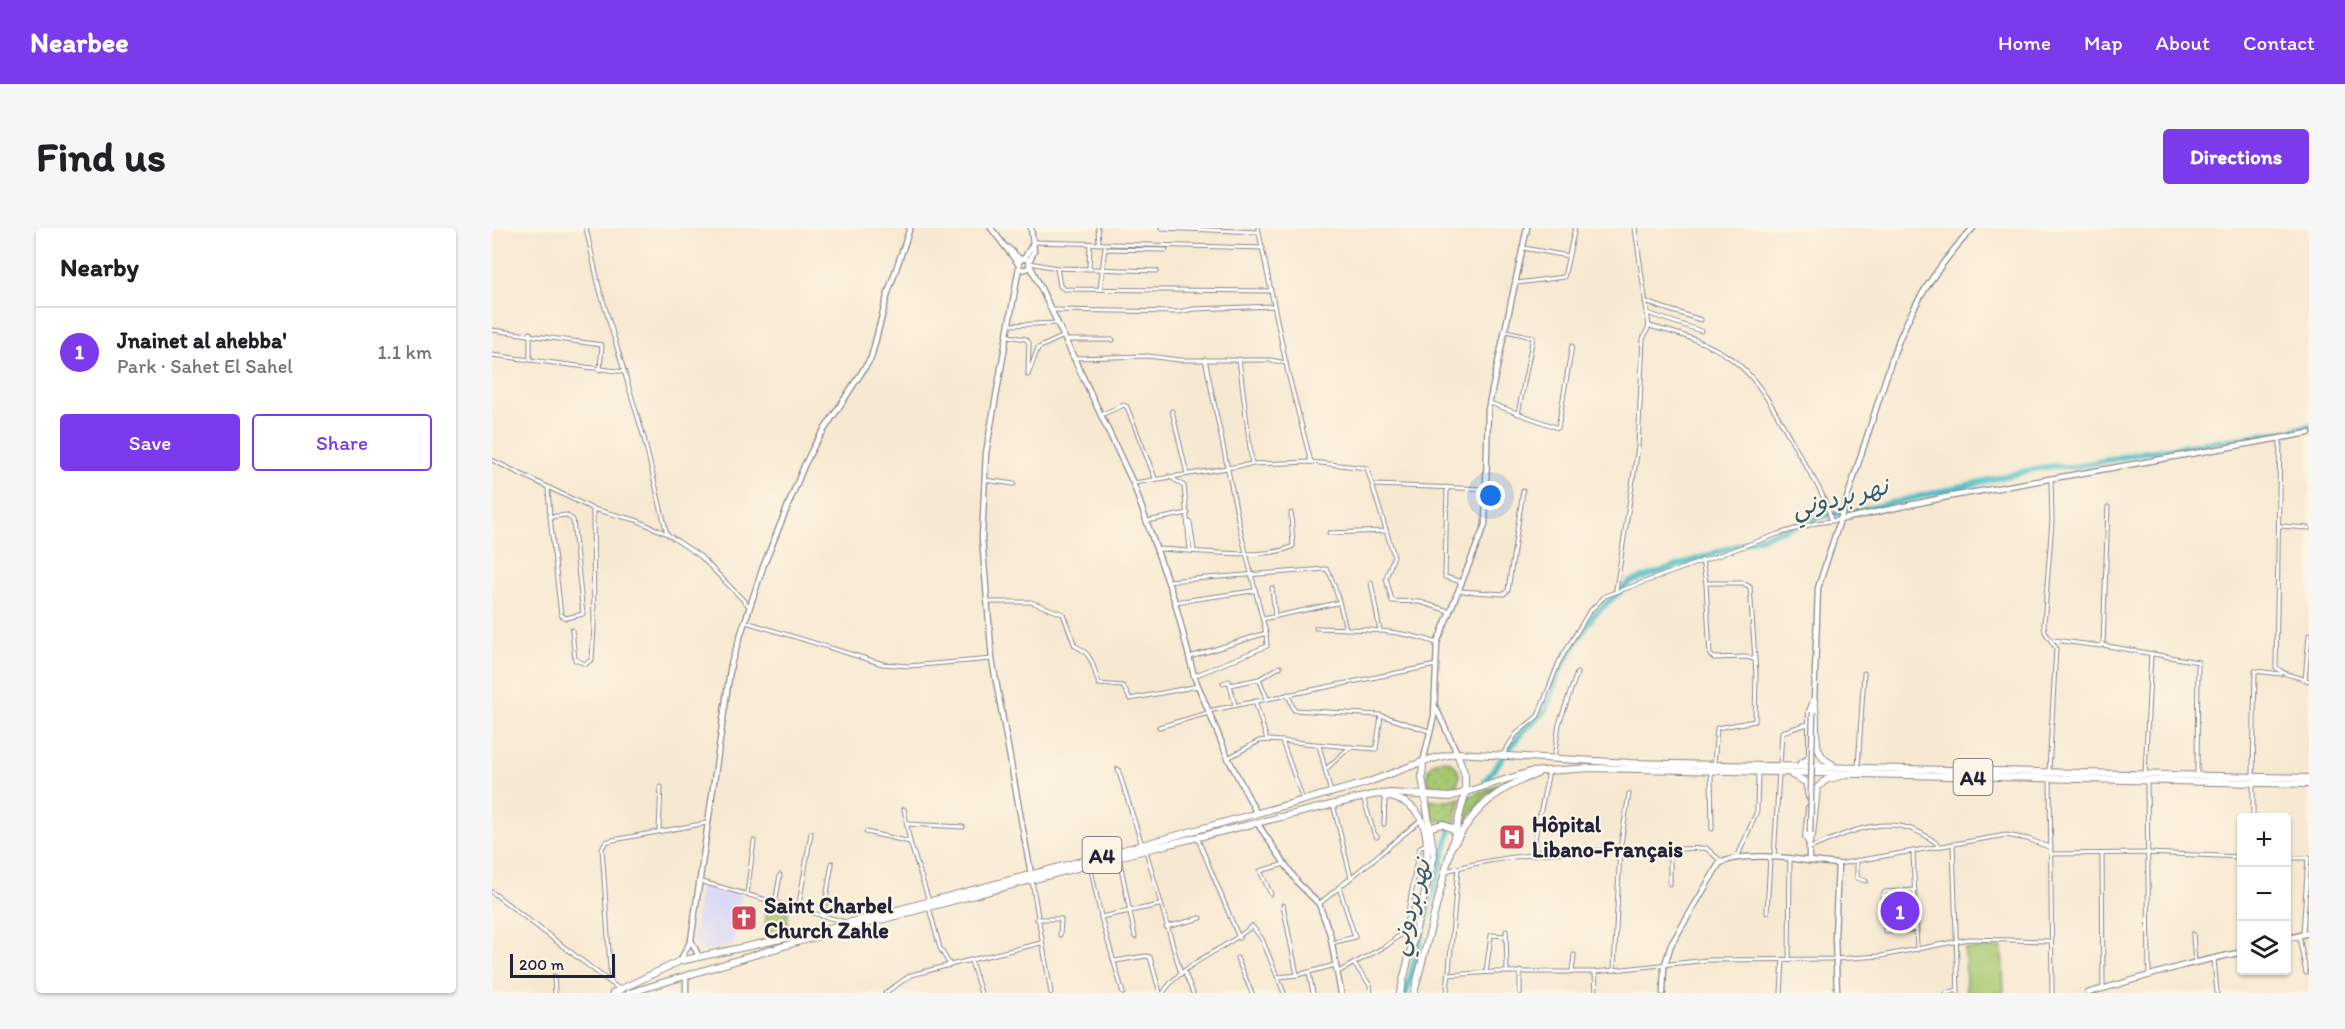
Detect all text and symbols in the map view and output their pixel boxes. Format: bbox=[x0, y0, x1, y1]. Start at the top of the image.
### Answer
text: Nearbee bbox=[30, 25, 129, 59]
text: Home bbox=[1998, 30, 2051, 55]
text: Map bbox=[2084, 30, 2123, 55]
text: About bbox=[2156, 30, 2210, 55]
text: Contact bbox=[2243, 30, 2315, 55]
button: Directions bbox=[2163, 129, 2309, 184]
text: Find us bbox=[36, 131, 166, 182]
text: Nearby bbox=[60, 251, 139, 283]
text: Jnainet al ahebba' bbox=[117, 327, 287, 354]
text: 1 bbox=[75, 340, 84, 364]
text: 1.1 km bbox=[378, 340, 432, 364]
text: Park · Sahet El Sahel bbox=[117, 354, 293, 378]
button: Save bbox=[60, 414, 240, 471]
button: Share bbox=[252, 414, 432, 471]
water label: نهر بردوني bbox=[1789, 470, 1895, 530]
your location bbox=[1476, 481, 1505, 510]
road number: A4 bbox=[1954, 759, 1992, 795]
place label: Hôpital Libano-Français bbox=[1532, 811, 1683, 863]
map controls bbox=[2237, 813, 2291, 975]
button: + bbox=[2237, 813, 2291, 867]
hospital icon: Hôpital Libano-Français bbox=[1497, 822, 1527, 852]
road number: A4 bbox=[1082, 837, 1122, 873]
water label: نهر بردوني bbox=[1383, 853, 1444, 960]
button: − bbox=[2237, 867, 2291, 921]
pin: 1 bbox=[1880, 888, 1920, 934]
place label: Saint Charbel Church Zahle bbox=[764, 892, 894, 944]
church icon: Saint Charbel Church Zahle bbox=[729, 903, 759, 933]
button: layers bbox=[2237, 921, 2291, 975]
scale bar bbox=[510, 951, 615, 978]
text: 200 m bbox=[519, 955, 564, 974]

